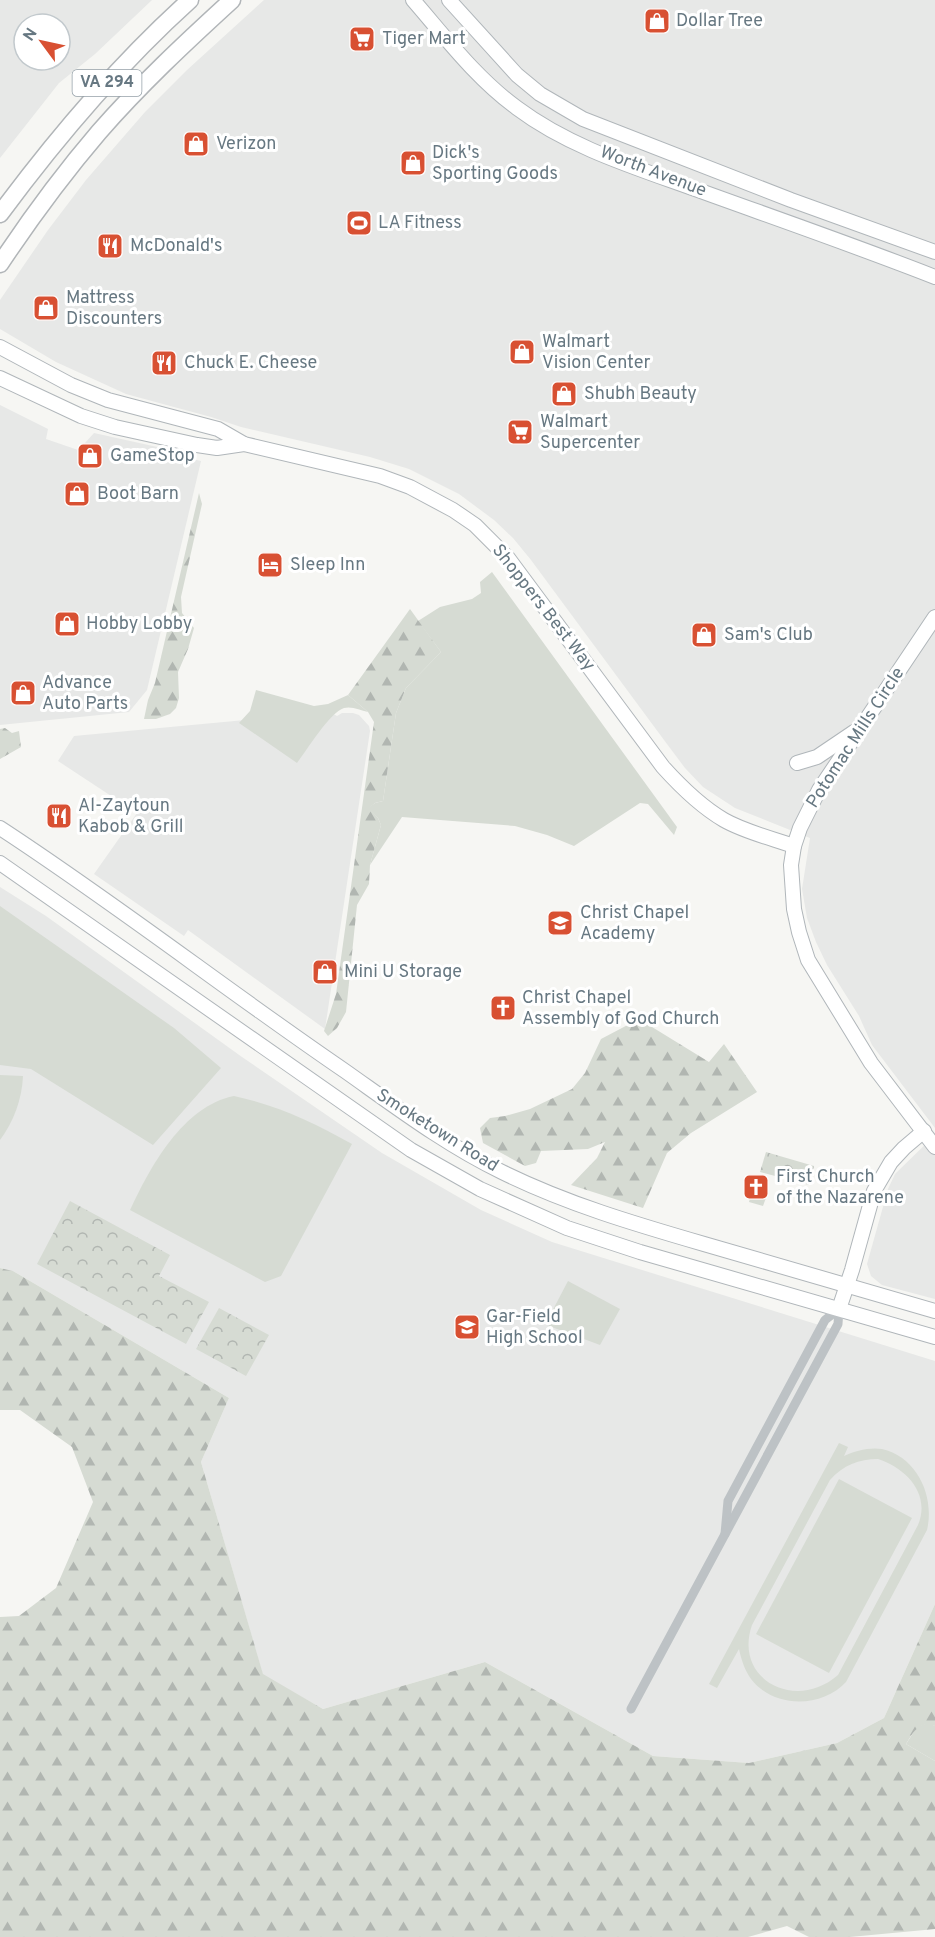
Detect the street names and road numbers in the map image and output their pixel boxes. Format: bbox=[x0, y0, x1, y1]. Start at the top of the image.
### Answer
road number: VA 294 bbox=[72, 70, 142, 96]
street label: Worth Avenue bbox=[596, 141, 710, 203]
street label: Shoppers Best Way bbox=[486, 540, 600, 676]
street label: Potomac Mills Circle bbox=[802, 663, 910, 813]
street label: Smoketown Road bbox=[371, 1084, 503, 1178]

